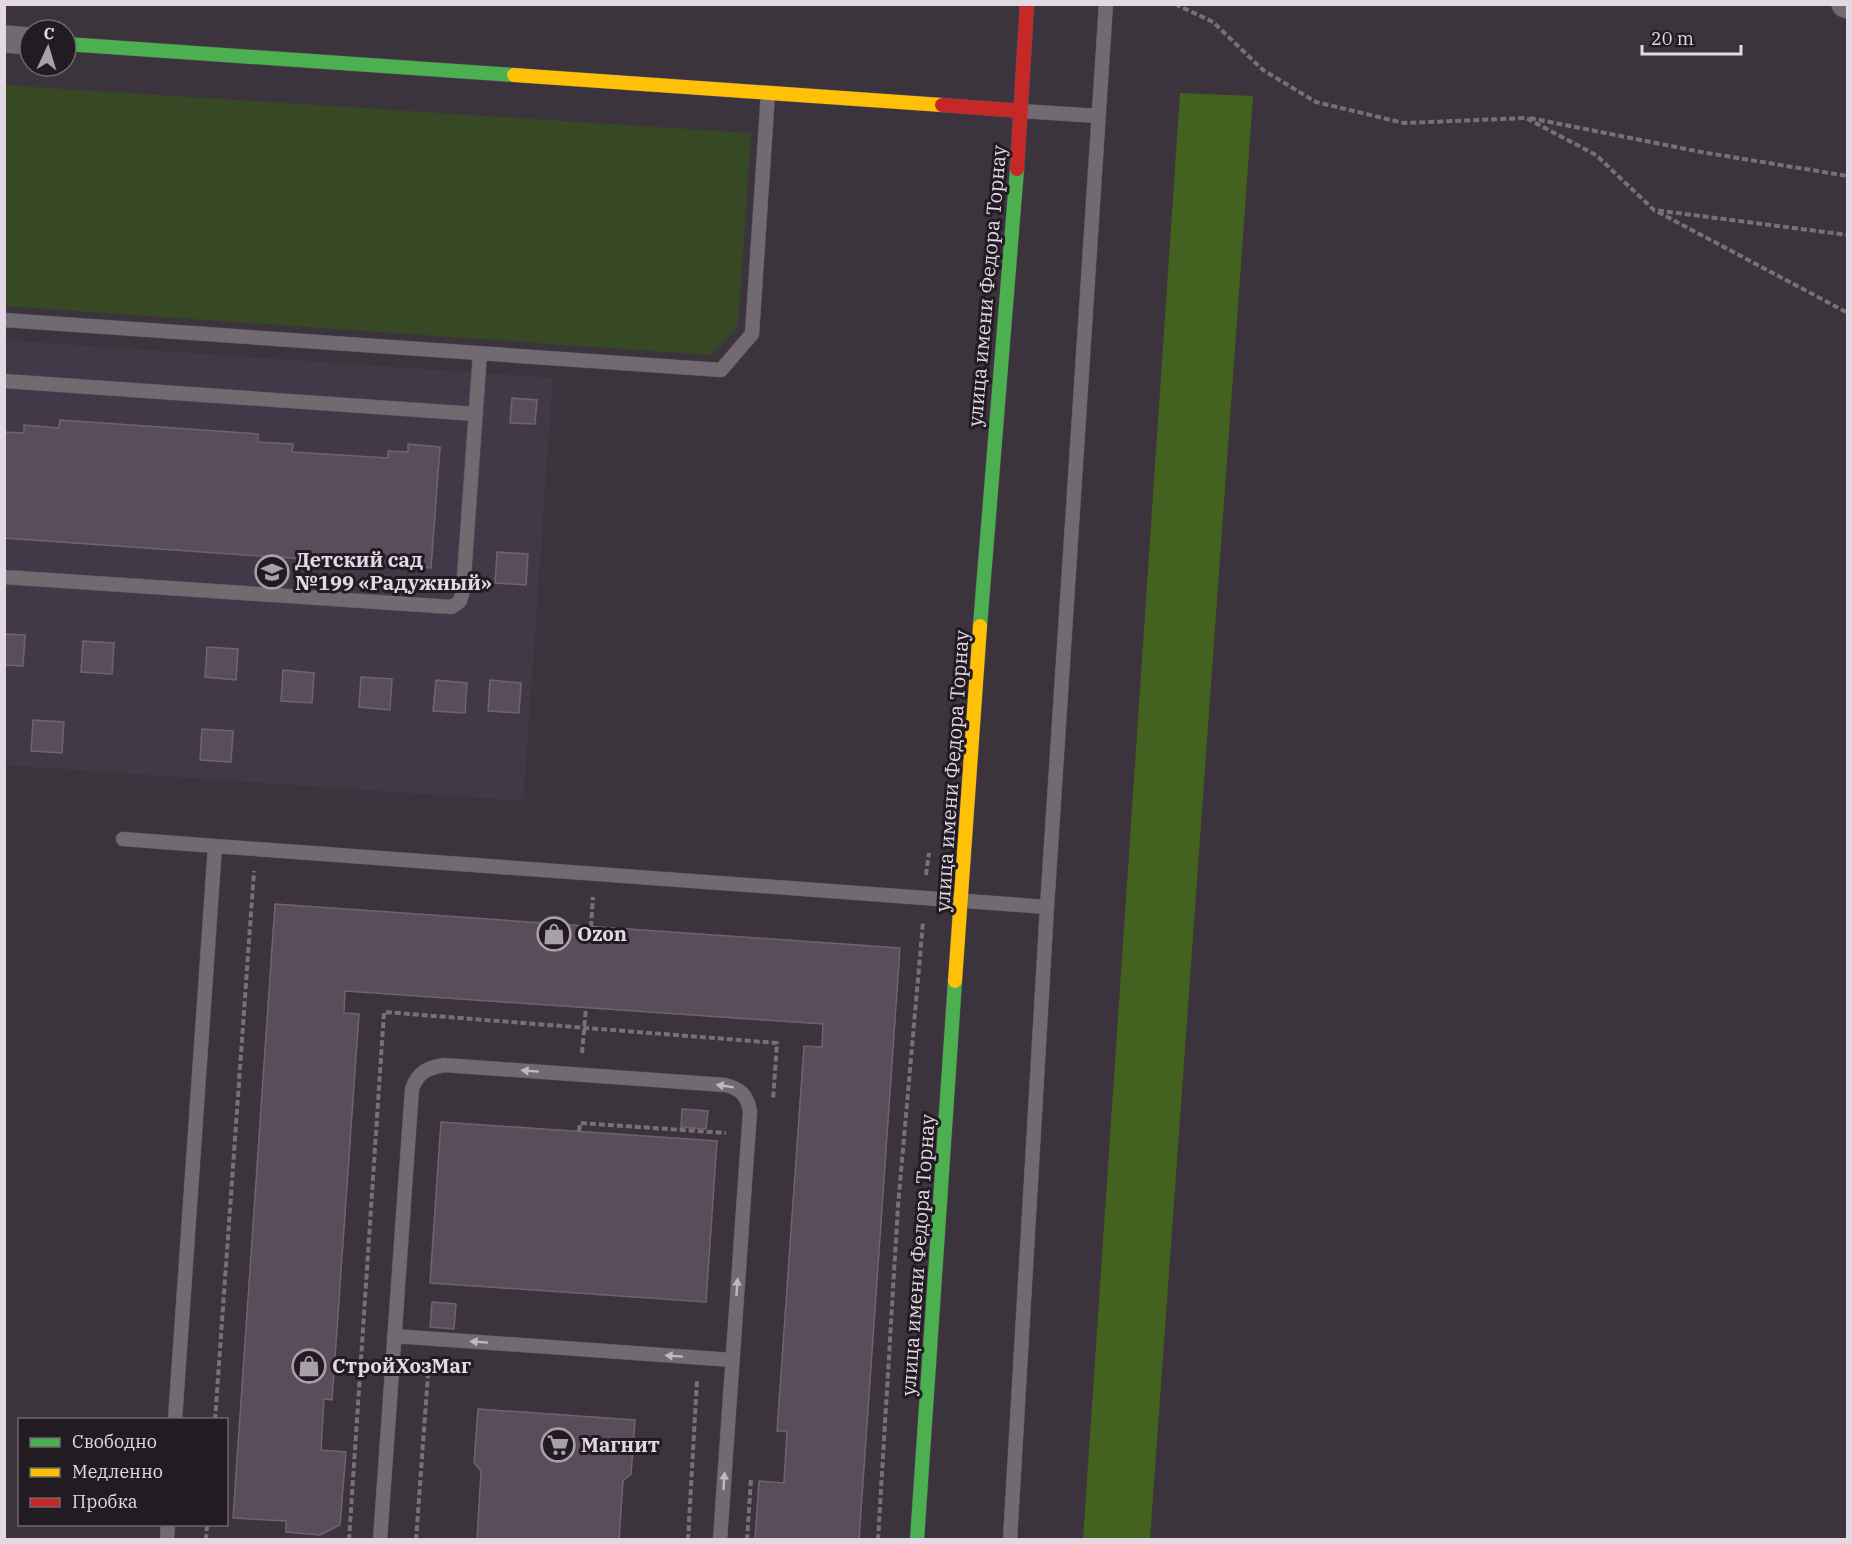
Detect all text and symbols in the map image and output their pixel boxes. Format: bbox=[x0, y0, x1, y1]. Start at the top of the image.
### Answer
north arrow bbox=[18, 18, 78, 78]
scale bar bbox=[1642, 18, 1741, 56]
text: С bbox=[43, 23, 55, 43]
text: 20 m bbox=[1651, 27, 1694, 50]
street label: улица имени Федора Торнау bbox=[961, 144, 1012, 428]
place label: Детский сад №199 «Радужный» bbox=[295, 546, 492, 596]
school or university icon: Детский сад №199 «Радужный» bbox=[254, 554, 290, 590]
street label: улица имени Федора Торнау bbox=[928, 629, 975, 913]
shop icon: Ozon bbox=[536, 916, 572, 952]
place label: Ozon bbox=[577, 920, 627, 947]
one-way arrow bbox=[521, 1067, 540, 1076]
one-way arrow bbox=[715, 1081, 734, 1090]
street label: улица имени Федора Торнау bbox=[894, 1113, 941, 1397]
one-way arrow bbox=[733, 1277, 742, 1296]
one-way arrow bbox=[470, 1338, 489, 1347]
shop icon: СтройХозМаг bbox=[291, 1348, 327, 1384]
one-way arrow bbox=[664, 1351, 683, 1361]
place label: СтройХозМаг bbox=[332, 1352, 471, 1379]
legend bbox=[18, 1418, 228, 1526]
supermarket icon: Магнит bbox=[540, 1427, 576, 1463]
text: Свободно bbox=[72, 1430, 157, 1453]
place label: Магнит bbox=[581, 1431, 660, 1458]
text: Медленно bbox=[72, 1460, 163, 1483]
one-way arrow bbox=[719, 1472, 728, 1491]
text: Пробка bbox=[72, 1490, 138, 1513]

